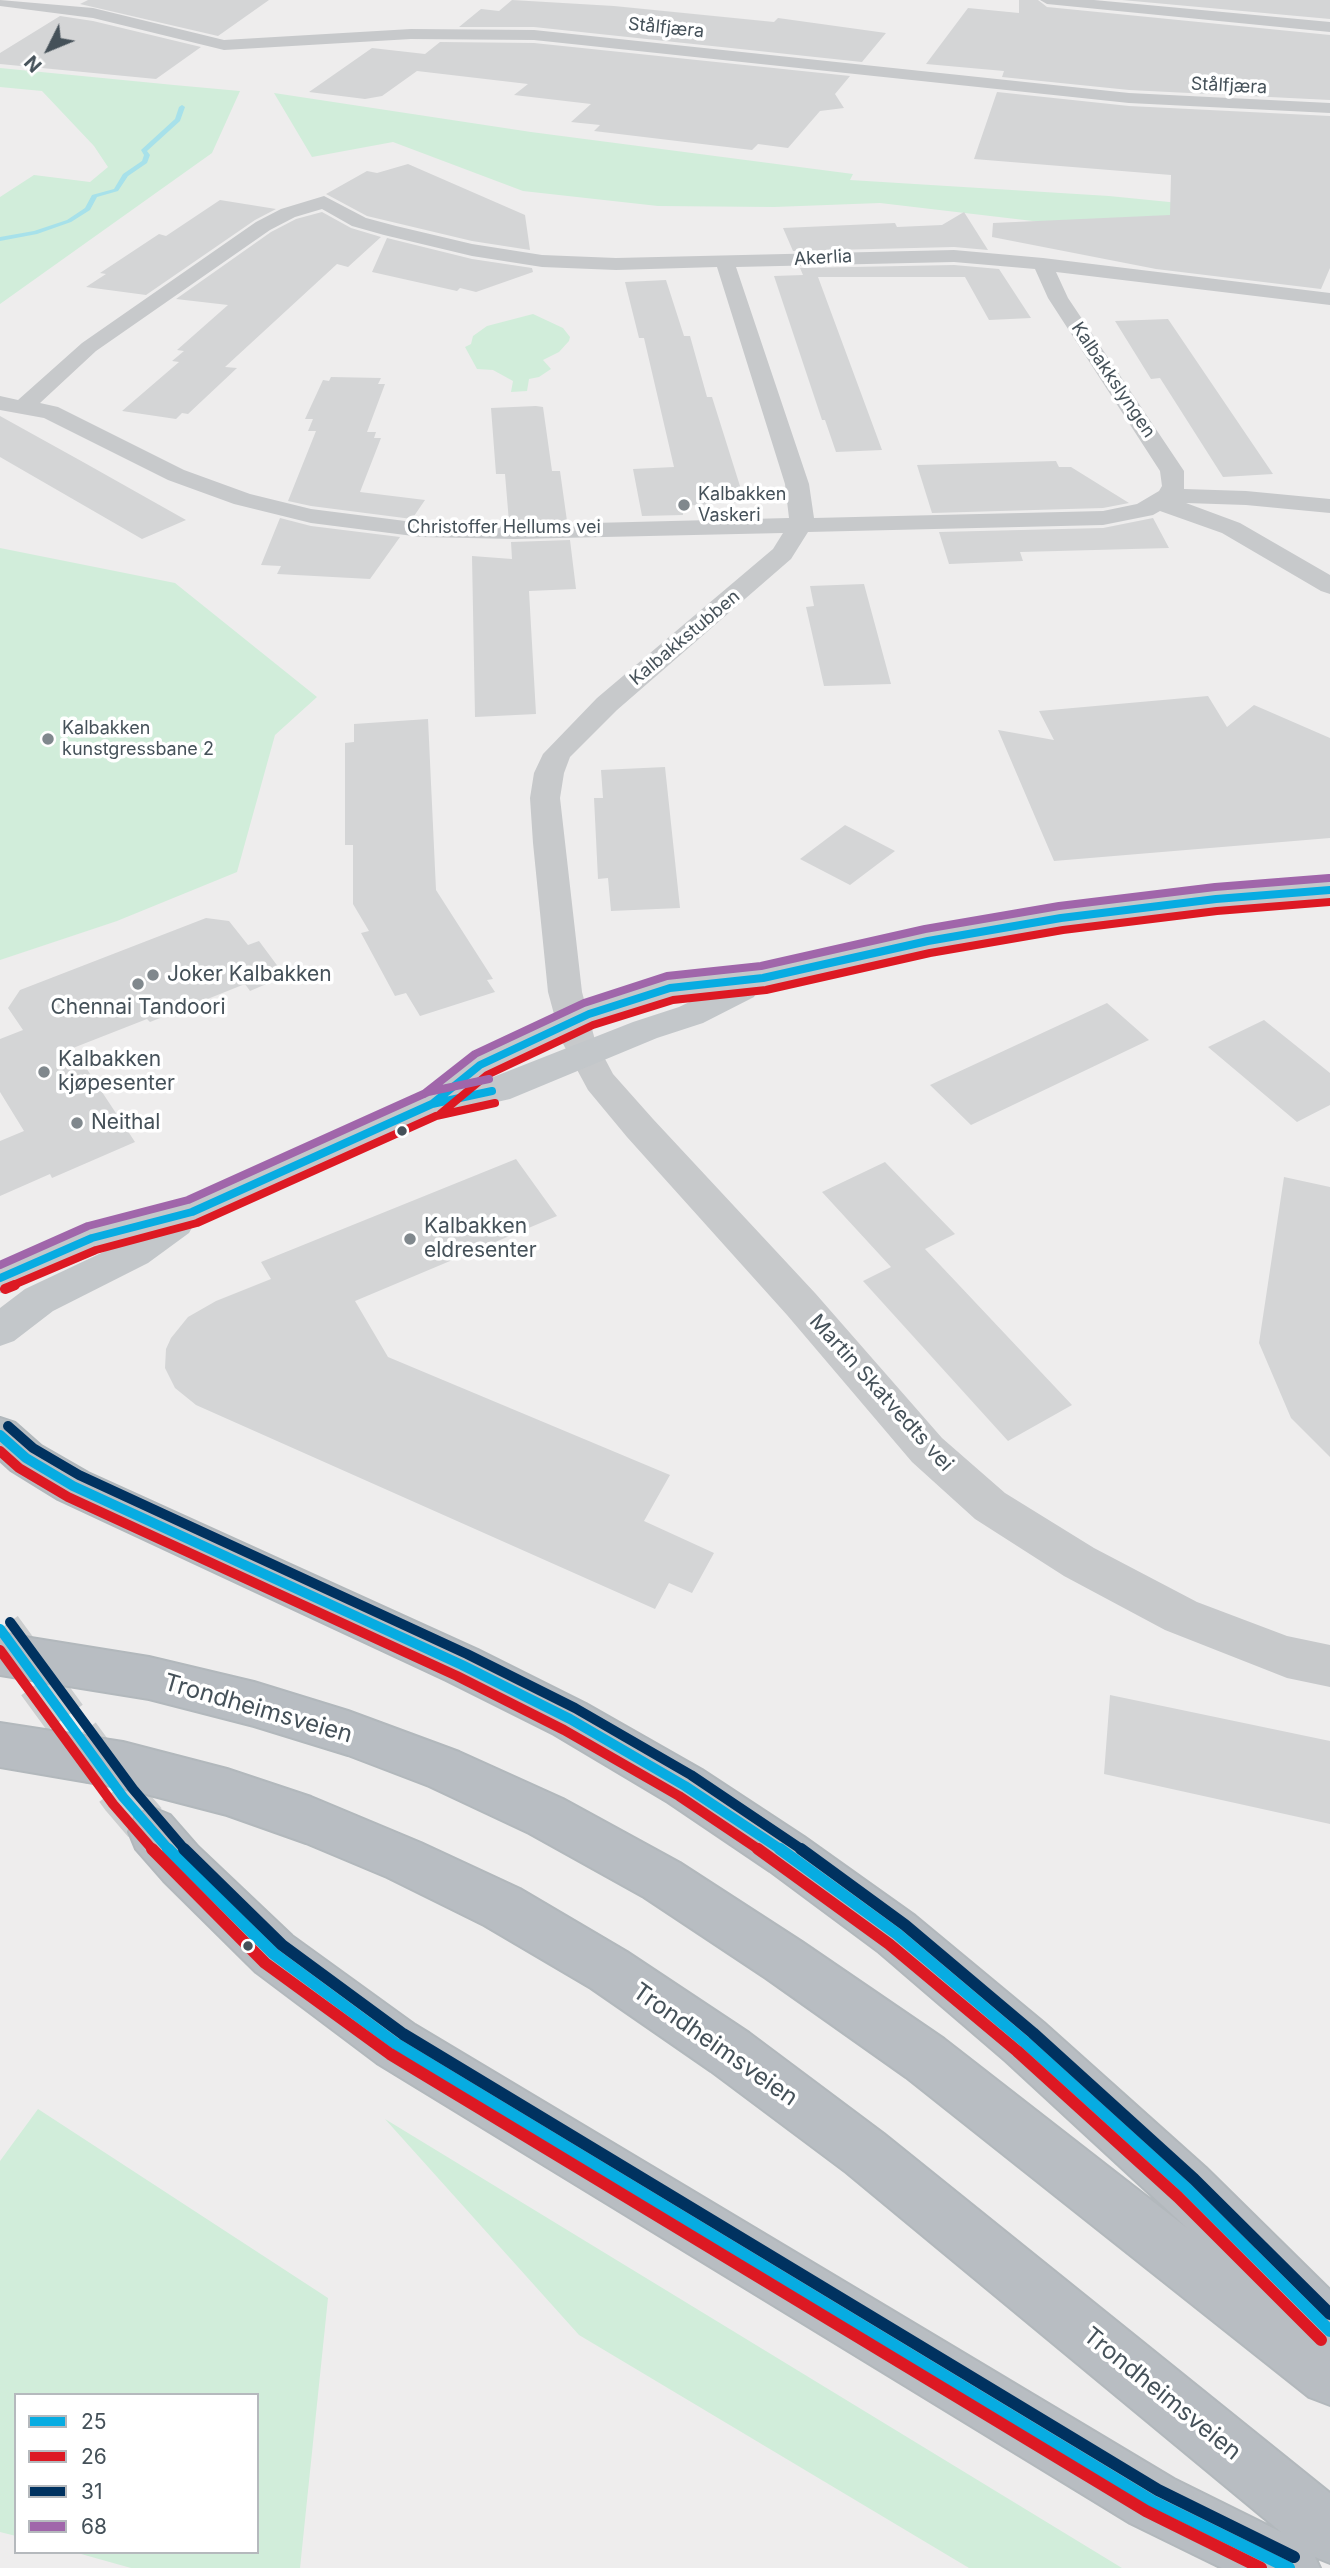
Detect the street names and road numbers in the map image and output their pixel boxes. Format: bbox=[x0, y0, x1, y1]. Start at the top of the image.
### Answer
street label: Stålfjæra bbox=[627, 13, 705, 43]
street label: Stålfjæra bbox=[1190, 73, 1268, 99]
street label: Akerlia bbox=[793, 246, 853, 270]
street label: Kalbakkslyngen bbox=[1066, 318, 1160, 442]
street label: Christoffer Hellums vei bbox=[407, 517, 601, 539]
street label: Kalbakkstubben bbox=[626, 586, 744, 690]
street label: Martin Skatvedts vei bbox=[804, 1309, 958, 1477]
street label: Trondheimsveien bbox=[160, 1668, 356, 1750]
street label: Trondheimsveien bbox=[627, 1977, 803, 2113]
street label: Trondheimsveien bbox=[1077, 2322, 1247, 2466]

